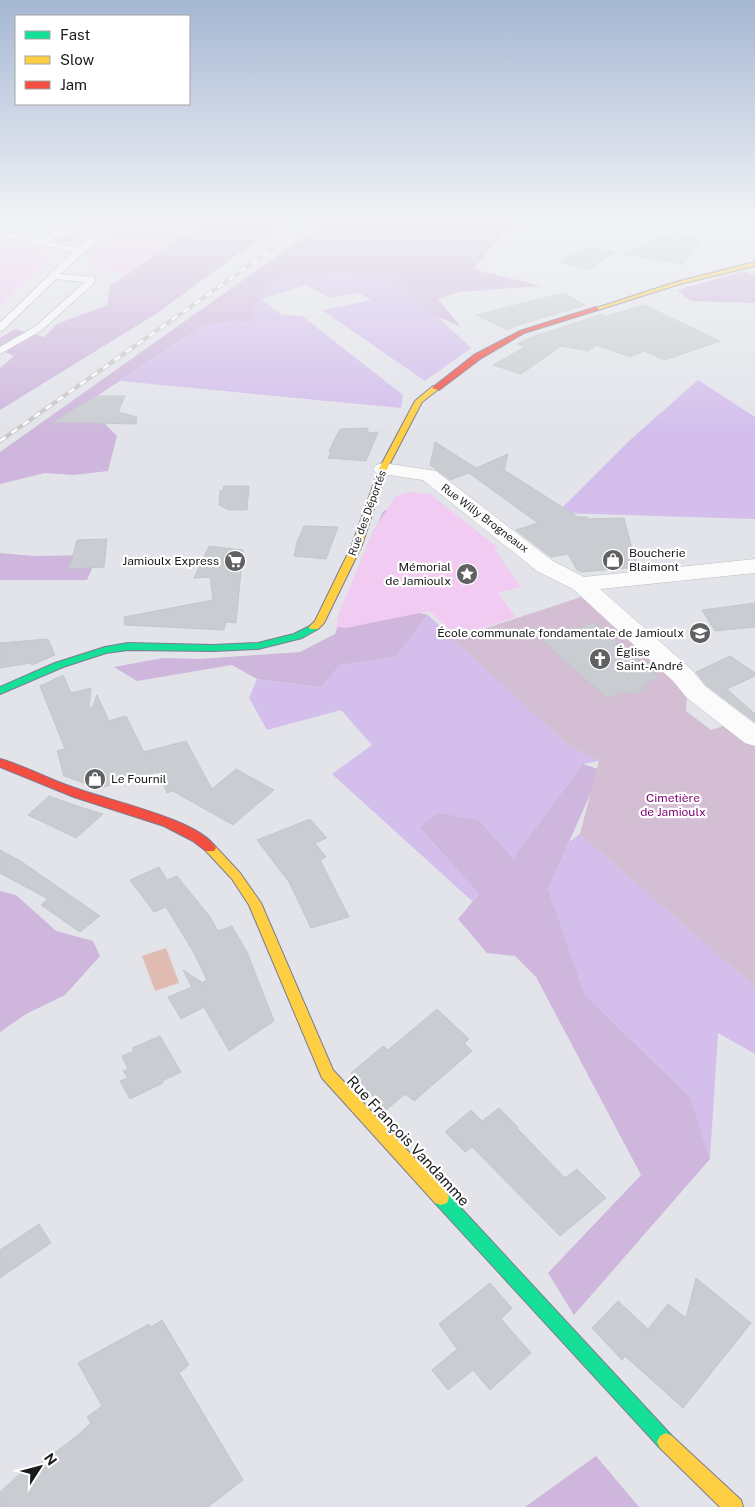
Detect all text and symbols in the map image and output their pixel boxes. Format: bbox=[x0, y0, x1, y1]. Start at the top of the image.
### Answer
legend bbox=[15, 15, 190, 105]
text: Fast bbox=[60, 26, 90, 43]
text: Slow bbox=[60, 51, 95, 68]
text: Jam bbox=[60, 76, 87, 93]
street label: Rue des Déportés bbox=[346, 468, 388, 557]
street label: Rue Willy Brogneaux bbox=[439, 481, 531, 555]
place label: Boucherie Blaimont bbox=[629, 546, 686, 574]
shop icon: Boucherie Blaimont bbox=[601, 548, 625, 572]
supermarket icon: Jamioulx Express bbox=[223, 549, 247, 573]
place label: Jamioulx Express bbox=[122, 554, 219, 568]
place label: Mémorial de Jamioulx bbox=[385, 560, 451, 588]
place icon: Mémorial de Jamioulx bbox=[455, 562, 479, 586]
school or university icon: École communale fondamentale de Jamioulx bbox=[688, 621, 712, 645]
place label: École communale fondamentale de Jamioulx bbox=[437, 626, 684, 640]
place label: Église Saint-André bbox=[616, 645, 683, 673]
church icon: Église Saint-André bbox=[588, 647, 612, 671]
shop icon: Le Fournil bbox=[83, 767, 107, 791]
place label: Le Fournil bbox=[111, 772, 167, 786]
park label: Cimetière de Jamioulx bbox=[640, 791, 706, 819]
street label: Rue François Vandamme bbox=[344, 1072, 473, 1209]
north arrow bbox=[15, 1442, 65, 1492]
text: N bbox=[41, 1450, 60, 1468]

